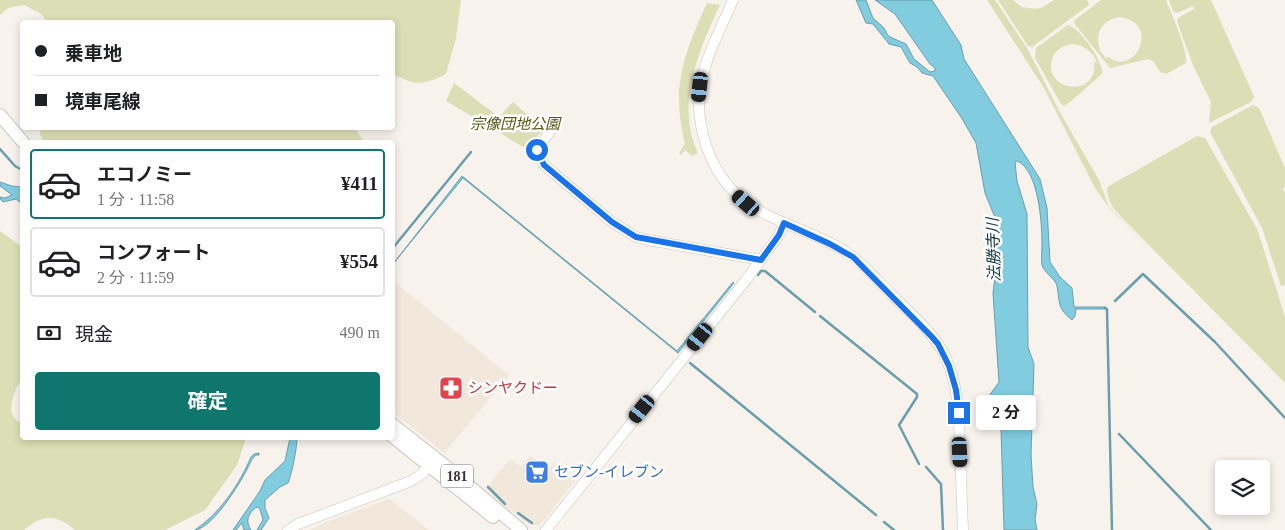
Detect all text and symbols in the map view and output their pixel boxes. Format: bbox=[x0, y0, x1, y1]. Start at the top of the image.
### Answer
text: 乗車地 bbox=[65, 43, 122, 64]
car bbox=[690, 71, 709, 103]
text: 境車尾線 bbox=[65, 91, 141, 112]
park label: 宗像団地公園 bbox=[470, 116, 562, 132]
route start bbox=[526, 139, 548, 161]
icon: car bbox=[37, 162, 82, 207]
text: エコノミー bbox=[97, 164, 192, 185]
text: ¥411 bbox=[341, 173, 378, 194]
car bbox=[729, 187, 762, 219]
text: 1 分 · 11:58 bbox=[97, 191, 174, 208]
water label: 法勝寺川 bbox=[984, 216, 1003, 282]
icon: car bbox=[37, 240, 82, 285]
text: コンフォート bbox=[97, 242, 210, 263]
text: ¥554 bbox=[340, 251, 378, 272]
text: 2 分 · 11:59 bbox=[97, 269, 174, 286]
icon: cash bbox=[35, 319, 63, 347]
car bbox=[684, 321, 715, 353]
text: 現金 bbox=[75, 324, 113, 345]
text: 490 m bbox=[340, 324, 380, 341]
button: 確定 bbox=[35, 372, 380, 430]
pharmacy icon: シンヤクドー bbox=[438, 375, 464, 401]
place label: シンヤクドー bbox=[468, 380, 558, 396]
car bbox=[626, 393, 657, 425]
callout: 2 分 bbox=[976, 396, 1036, 430]
route end bbox=[948, 402, 970, 424]
text: 2 分 bbox=[992, 404, 1020, 421]
car bbox=[951, 437, 968, 467]
supermarket icon: セブン-イレブン bbox=[524, 459, 550, 485]
map controls bbox=[1215, 460, 1270, 515]
button: layers bbox=[1215, 460, 1270, 515]
road number: 181 bbox=[441, 464, 473, 488]
place label: セブン-イレブン bbox=[554, 464, 664, 480]

